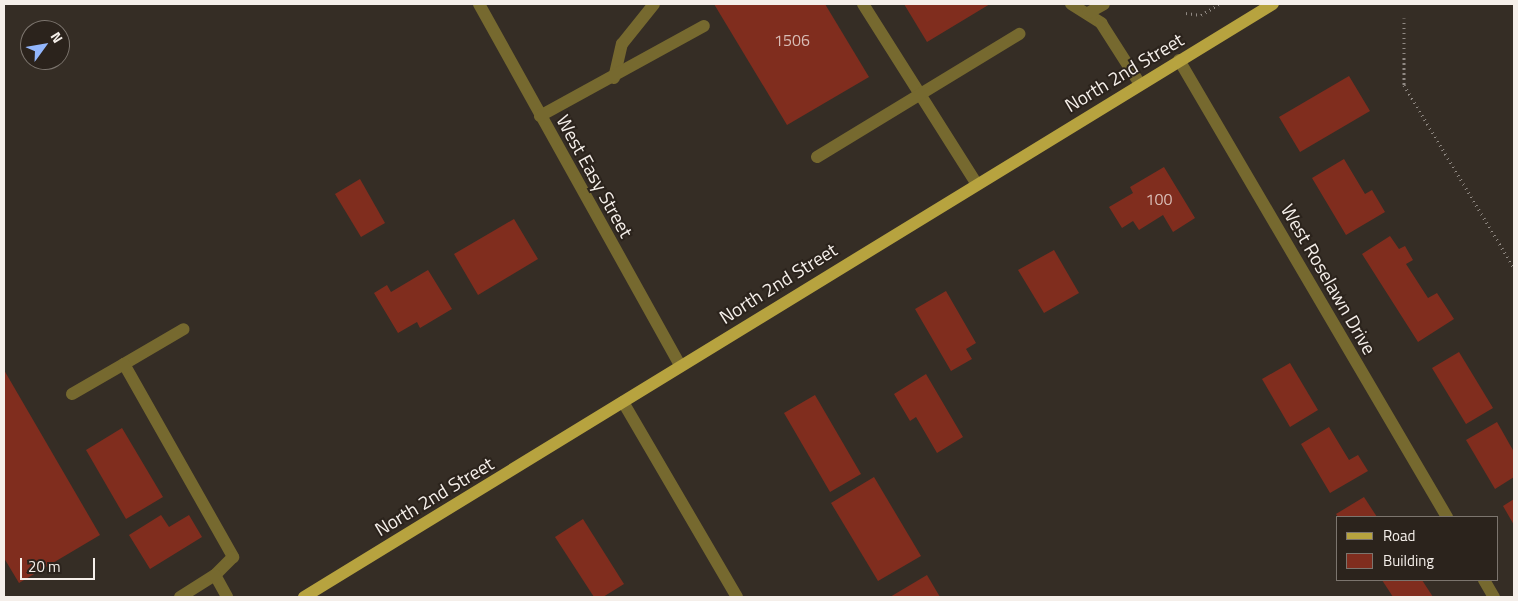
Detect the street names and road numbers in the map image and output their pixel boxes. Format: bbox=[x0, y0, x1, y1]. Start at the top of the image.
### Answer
street label: North 2nd Street bbox=[1060, 28, 1188, 116]
street label: West Easy Street bbox=[552, 111, 638, 241]
street label: West Roselawn Drive bbox=[1277, 200, 1381, 358]
street label: North 2nd Street bbox=[715, 238, 841, 328]
street label: North 2nd Street bbox=[370, 452, 498, 540]

